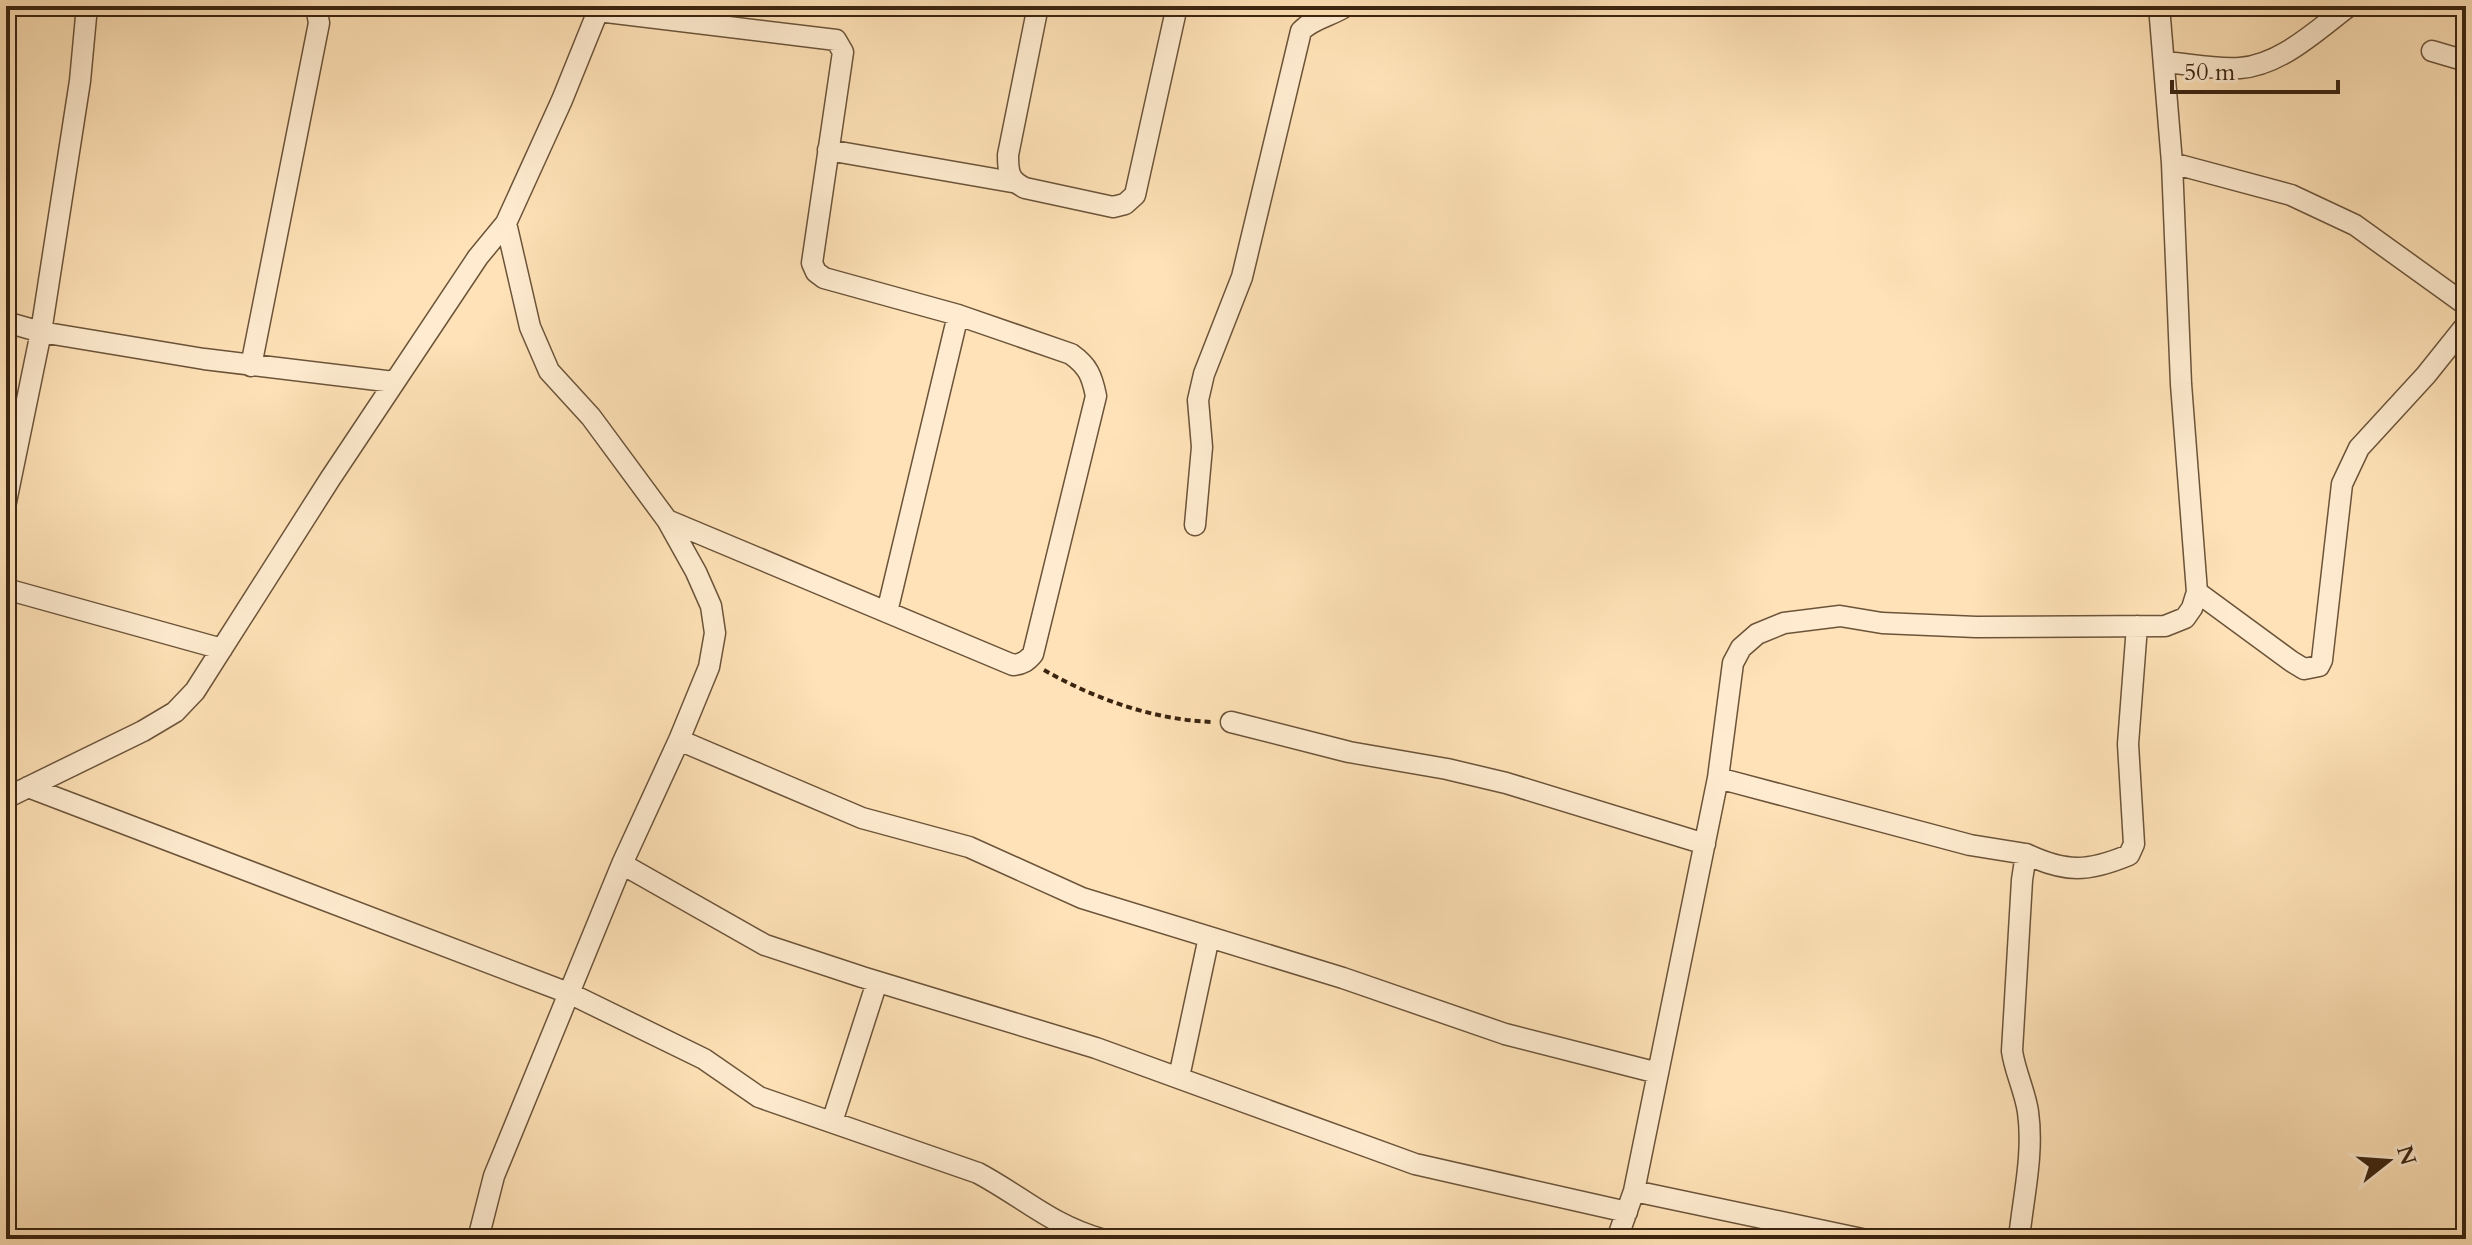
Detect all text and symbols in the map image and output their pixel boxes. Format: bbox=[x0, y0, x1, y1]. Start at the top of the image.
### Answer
scale bar bbox=[2172, 44, 2338, 94]
text: 50 m bbox=[2184, 56, 2236, 89]
north arrow bbox=[2348, 1121, 2428, 1201]
text: N bbox=[2389, 1142, 2423, 1169]

